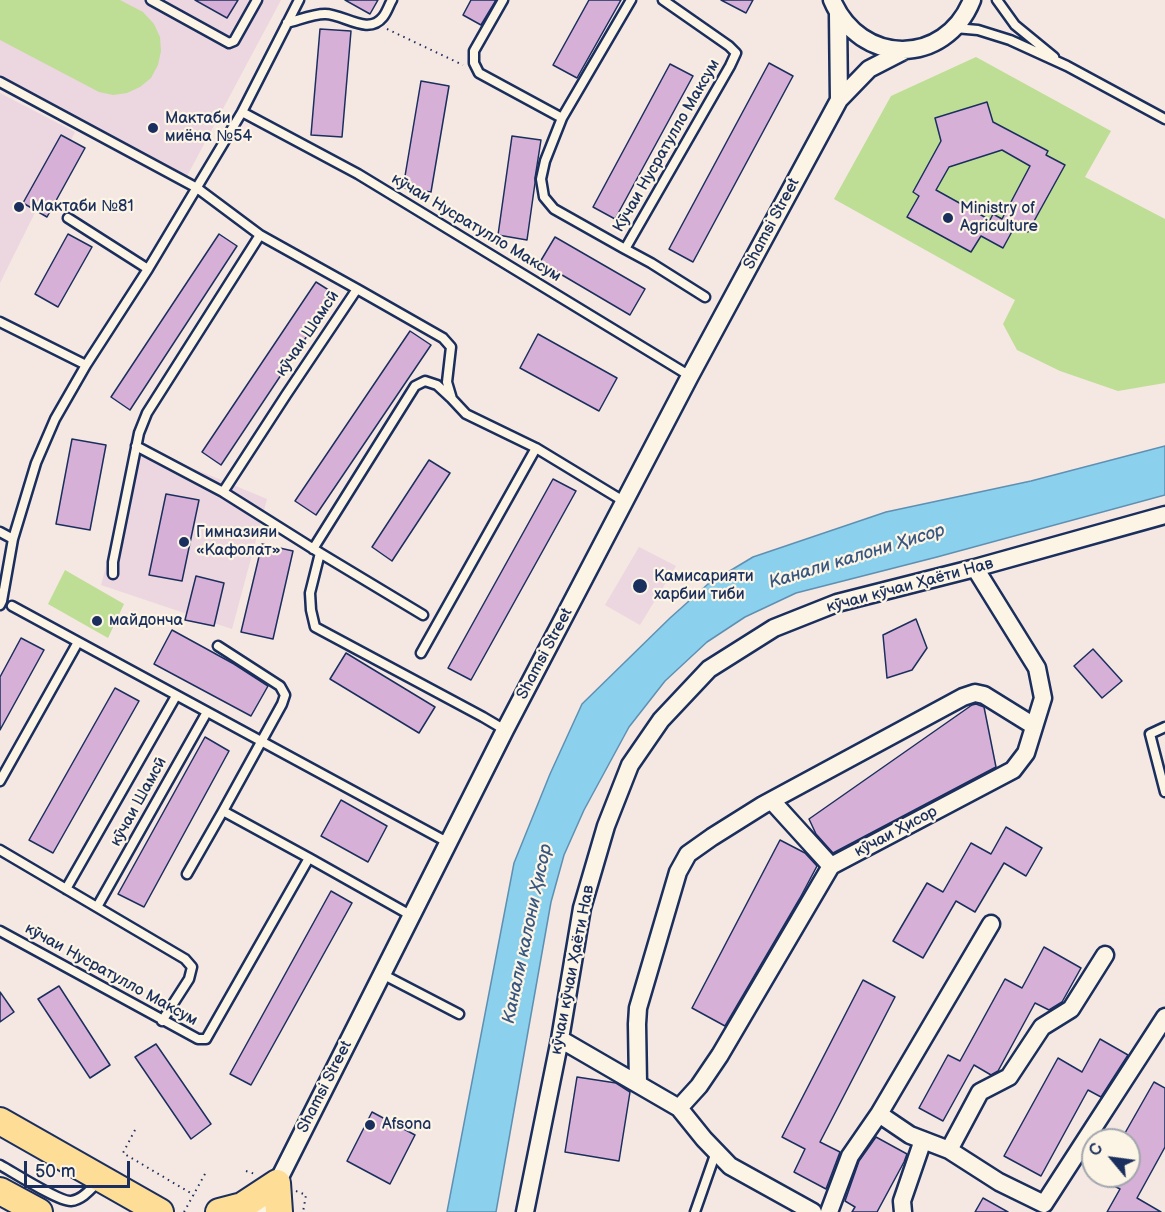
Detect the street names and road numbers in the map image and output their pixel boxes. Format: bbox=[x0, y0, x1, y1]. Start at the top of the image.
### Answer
street label: Кӯчаи Нусратулло Максум bbox=[610, 56, 724, 236]
street label: кӯчаи Нусратулло Максум bbox=[388, 170, 564, 286]
street label: Shamsi Street bbox=[740, 175, 804, 273]
street label: кӯчаи Шамсӣ bbox=[272, 288, 344, 380]
street label: кӯчаи кӯчаи Ҳаёти Нав bbox=[824, 554, 996, 618]
street label: Shamsi Street bbox=[513, 605, 577, 703]
street label: кӯчаи Шамсӣ bbox=[107, 754, 171, 850]
street label: кӯчаи Ҳисор bbox=[851, 802, 941, 862]
street label: кӯчаи кӯчаи Ҳаёти Нав bbox=[547, 884, 599, 1056]
street label: кӯчаи Нусратулло Максум bbox=[21, 919, 201, 1031]
street label: Shamsi Street bbox=[294, 1038, 356, 1136]

